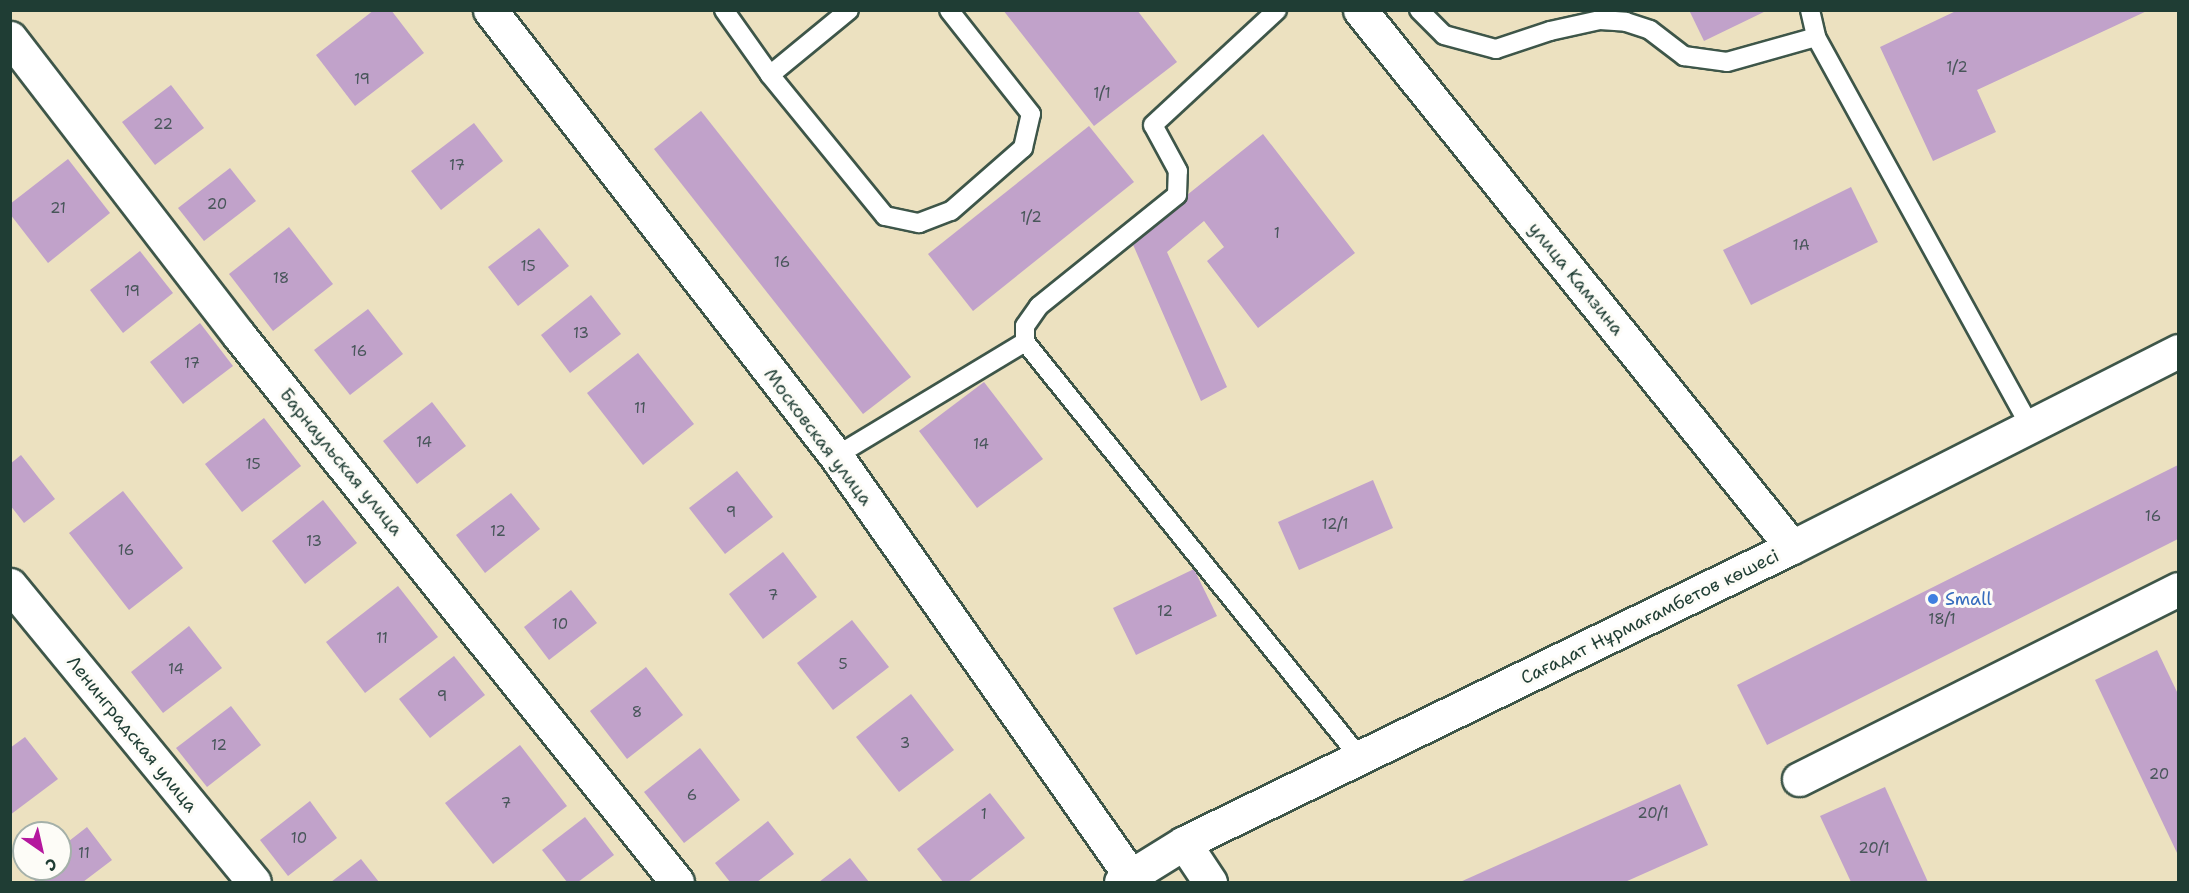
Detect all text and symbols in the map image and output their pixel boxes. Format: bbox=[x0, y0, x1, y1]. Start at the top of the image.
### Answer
house number: 1/2 bbox=[1946, 59, 1968, 77]
house number: 19 bbox=[354, 71, 370, 89]
house number: 1/1 bbox=[1093, 85, 1111, 103]
house number: 22 bbox=[153, 116, 173, 134]
house number: 17 bbox=[449, 157, 465, 175]
house number: 20 bbox=[207, 196, 227, 214]
house number: 21 bbox=[50, 200, 66, 218]
house number: 1/2 bbox=[1020, 209, 1042, 227]
street label: улица Камзина bbox=[1524, 218, 1628, 340]
house number: 1 bbox=[1274, 225, 1280, 243]
house number: 1А bbox=[1792, 237, 1810, 255]
house number: 16 bbox=[774, 254, 790, 272]
house number: 15 bbox=[520, 258, 536, 276]
house number: 18 bbox=[273, 270, 289, 288]
house number: 19 bbox=[124, 283, 140, 301]
house number: 13 bbox=[573, 325, 589, 343]
house number: 16 bbox=[351, 343, 367, 361]
house number: 17 bbox=[184, 355, 200, 373]
street label: Московская улица bbox=[759, 364, 877, 510]
street label: Барнаульская улица bbox=[275, 384, 407, 540]
house number: 11 bbox=[634, 400, 646, 418]
house number: 14 bbox=[416, 434, 432, 452]
house number: 14 bbox=[973, 436, 989, 454]
house number: 15 bbox=[245, 456, 261, 474]
house number: 9 bbox=[726, 504, 736, 522]
house number: 16 bbox=[2145, 508, 2161, 526]
house number: 12/1 bbox=[1321, 516, 1349, 534]
house number: 12 bbox=[490, 523, 506, 541]
house number: 13 bbox=[306, 533, 322, 551]
house number: 16 bbox=[118, 542, 134, 560]
street label: Сағадат Нұрмағамбетов көшесі bbox=[1517, 545, 1783, 689]
house number: 7 bbox=[768, 587, 778, 605]
place label: Small bbox=[1945, 588, 1992, 610]
marker: Small bbox=[1926, 592, 1940, 606]
house number: 12 bbox=[1157, 603, 1173, 621]
house number: 18/1 bbox=[1928, 611, 1956, 629]
house number: 10 bbox=[552, 616, 568, 634]
house number: 11 bbox=[376, 630, 388, 648]
street label: Ленинградская улица bbox=[62, 651, 202, 817]
house number: 5 bbox=[838, 656, 848, 674]
house number: 14 bbox=[168, 661, 184, 679]
house number: 9 bbox=[437, 688, 447, 706]
house number: 8 bbox=[632, 704, 642, 722]
house number: 3 bbox=[900, 735, 910, 753]
house number: 12 bbox=[211, 737, 227, 755]
house number: 20 bbox=[2149, 766, 2169, 784]
house number: 6 bbox=[687, 787, 697, 805]
house number: 7 bbox=[501, 795, 511, 813]
house number: 20/1 bbox=[1637, 805, 1669, 823]
house number: 1 bbox=[981, 806, 987, 824]
north arrow bbox=[12, 821, 72, 881]
house number: 10 bbox=[291, 830, 307, 848]
house number: 20/1 bbox=[1858, 840, 1890, 858]
house number: 11 bbox=[78, 845, 90, 863]
text: С bbox=[41, 853, 61, 876]

